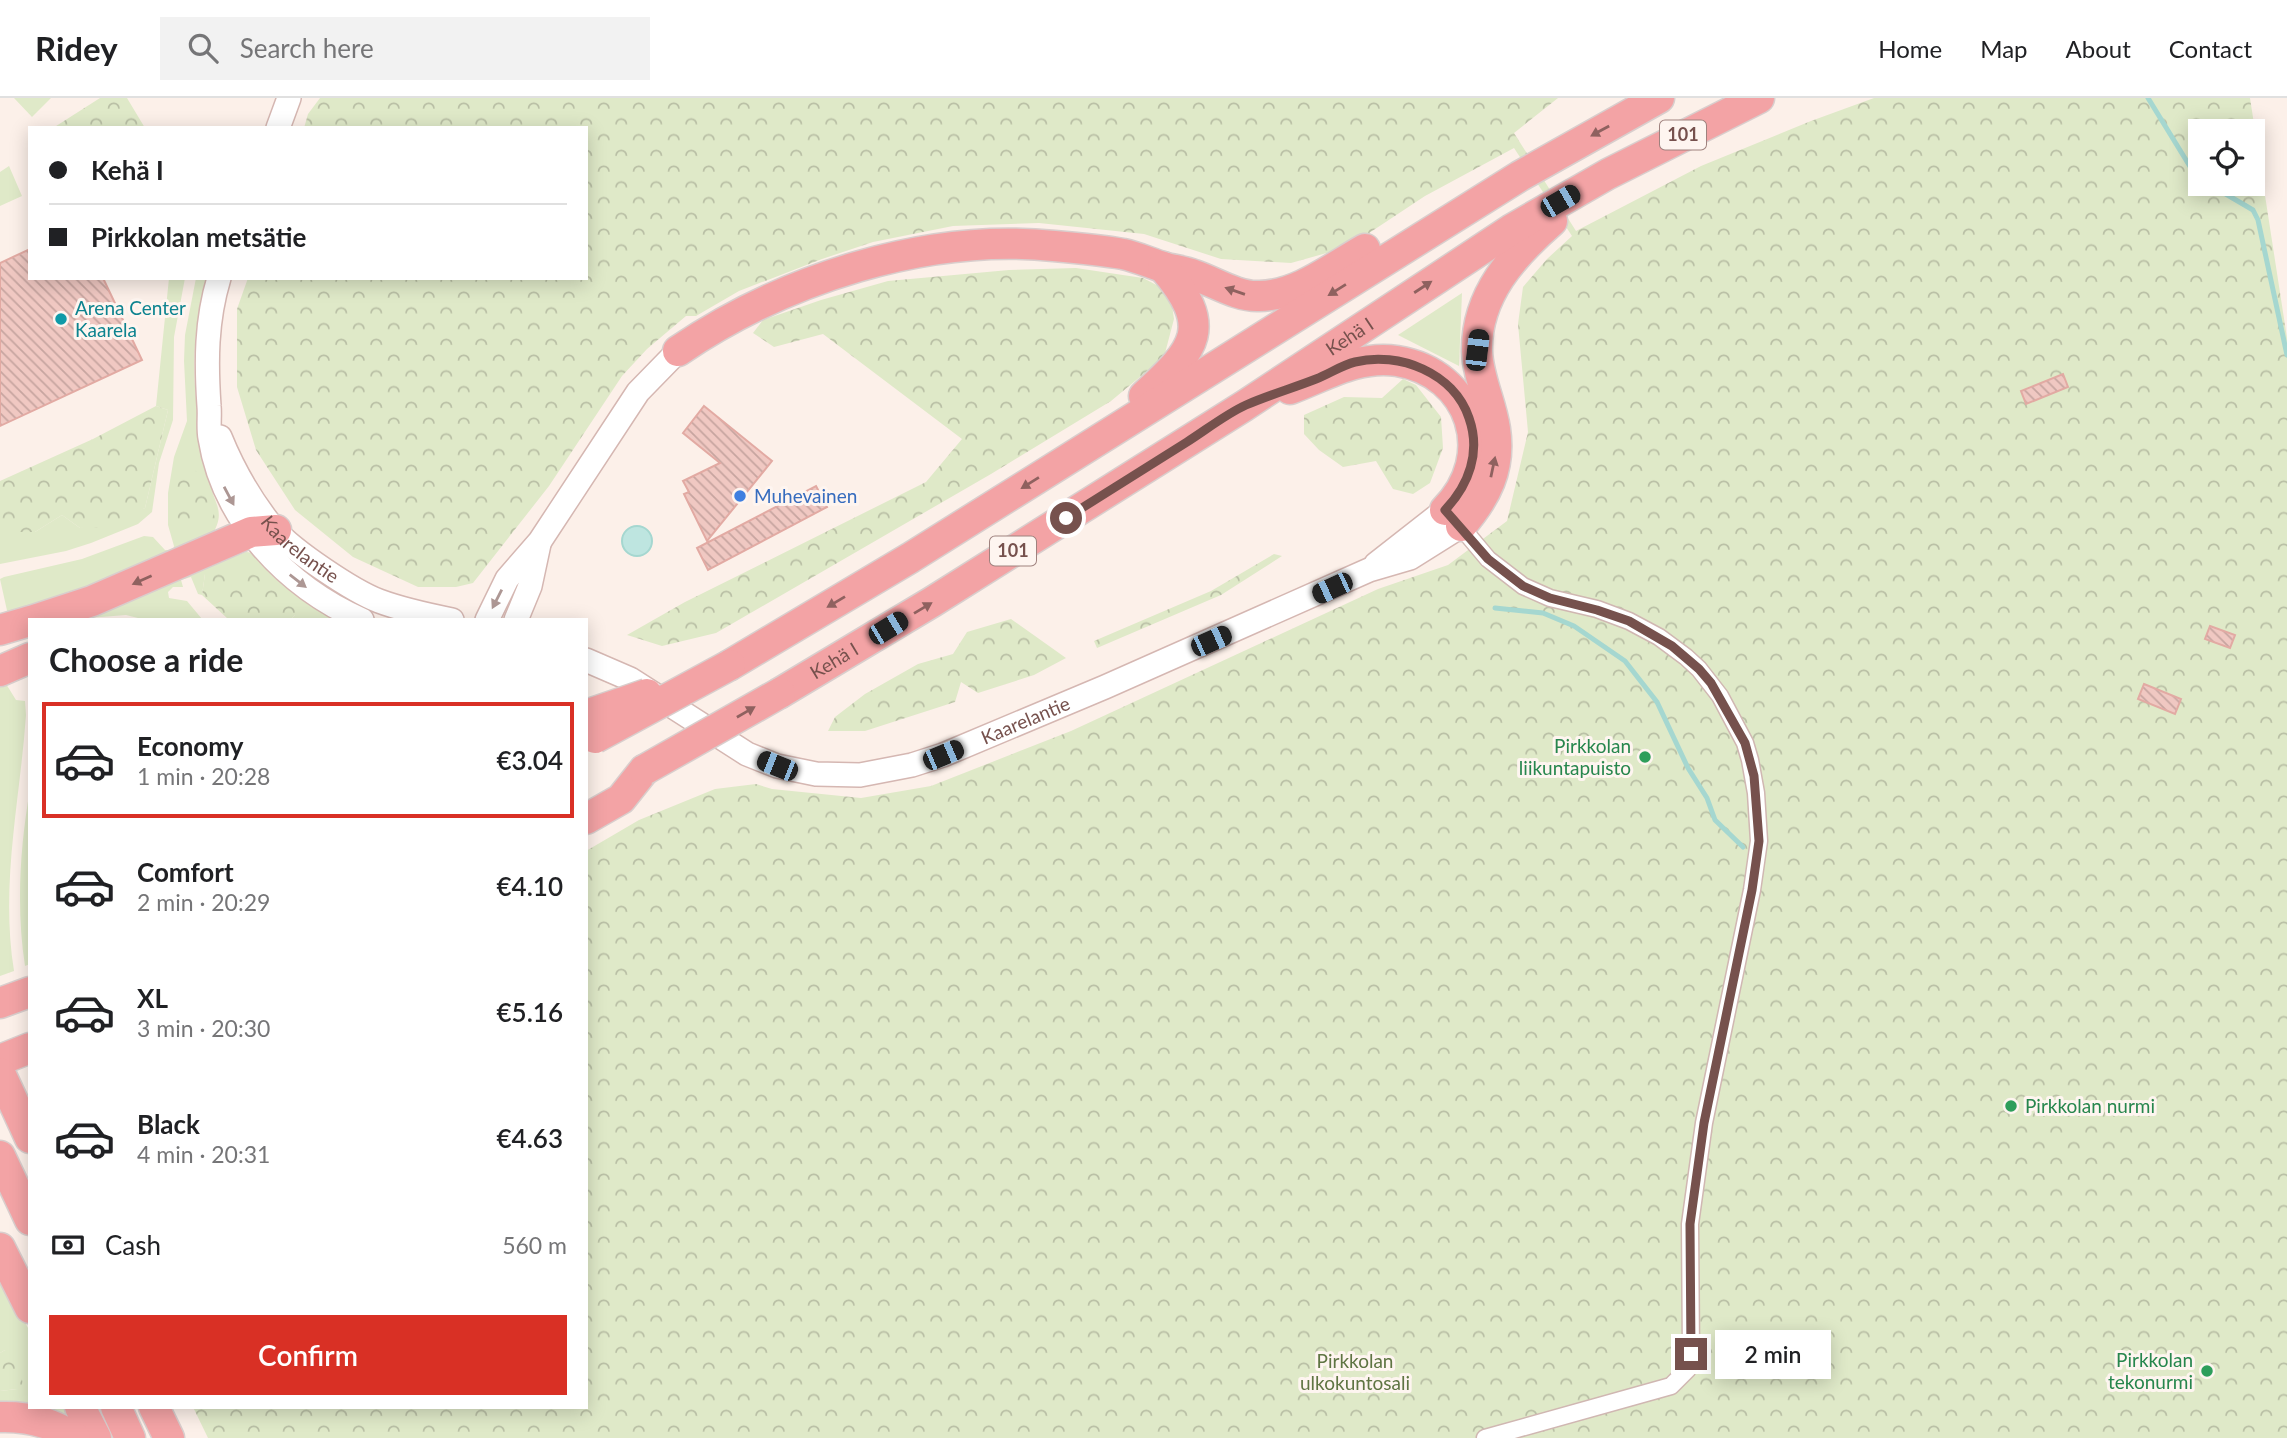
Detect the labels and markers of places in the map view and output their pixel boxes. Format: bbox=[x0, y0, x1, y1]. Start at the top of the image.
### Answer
place label: Arena Center Kaarela bbox=[75, 296, 186, 341]
marker: Arena Center Kaarela bbox=[53, 311, 69, 327]
place label: Muhevainen bbox=[754, 484, 857, 507]
marker: Muhevainen bbox=[732, 488, 748, 504]
place label: Pirkkolan liikuntapuisto bbox=[1519, 734, 1631, 779]
marker: Pirkkolan liikuntapuisto bbox=[1637, 749, 1653, 765]
place label: Pirkkolan nurmi bbox=[2025, 1094, 2155, 1117]
marker: Pirkkolan nurmi bbox=[2003, 1098, 2019, 1114]
place label: Pirkkolan tekonurmi bbox=[2108, 1348, 2193, 1393]
marker: Pirkkolan tekonurmi bbox=[2199, 1363, 2215, 1379]

